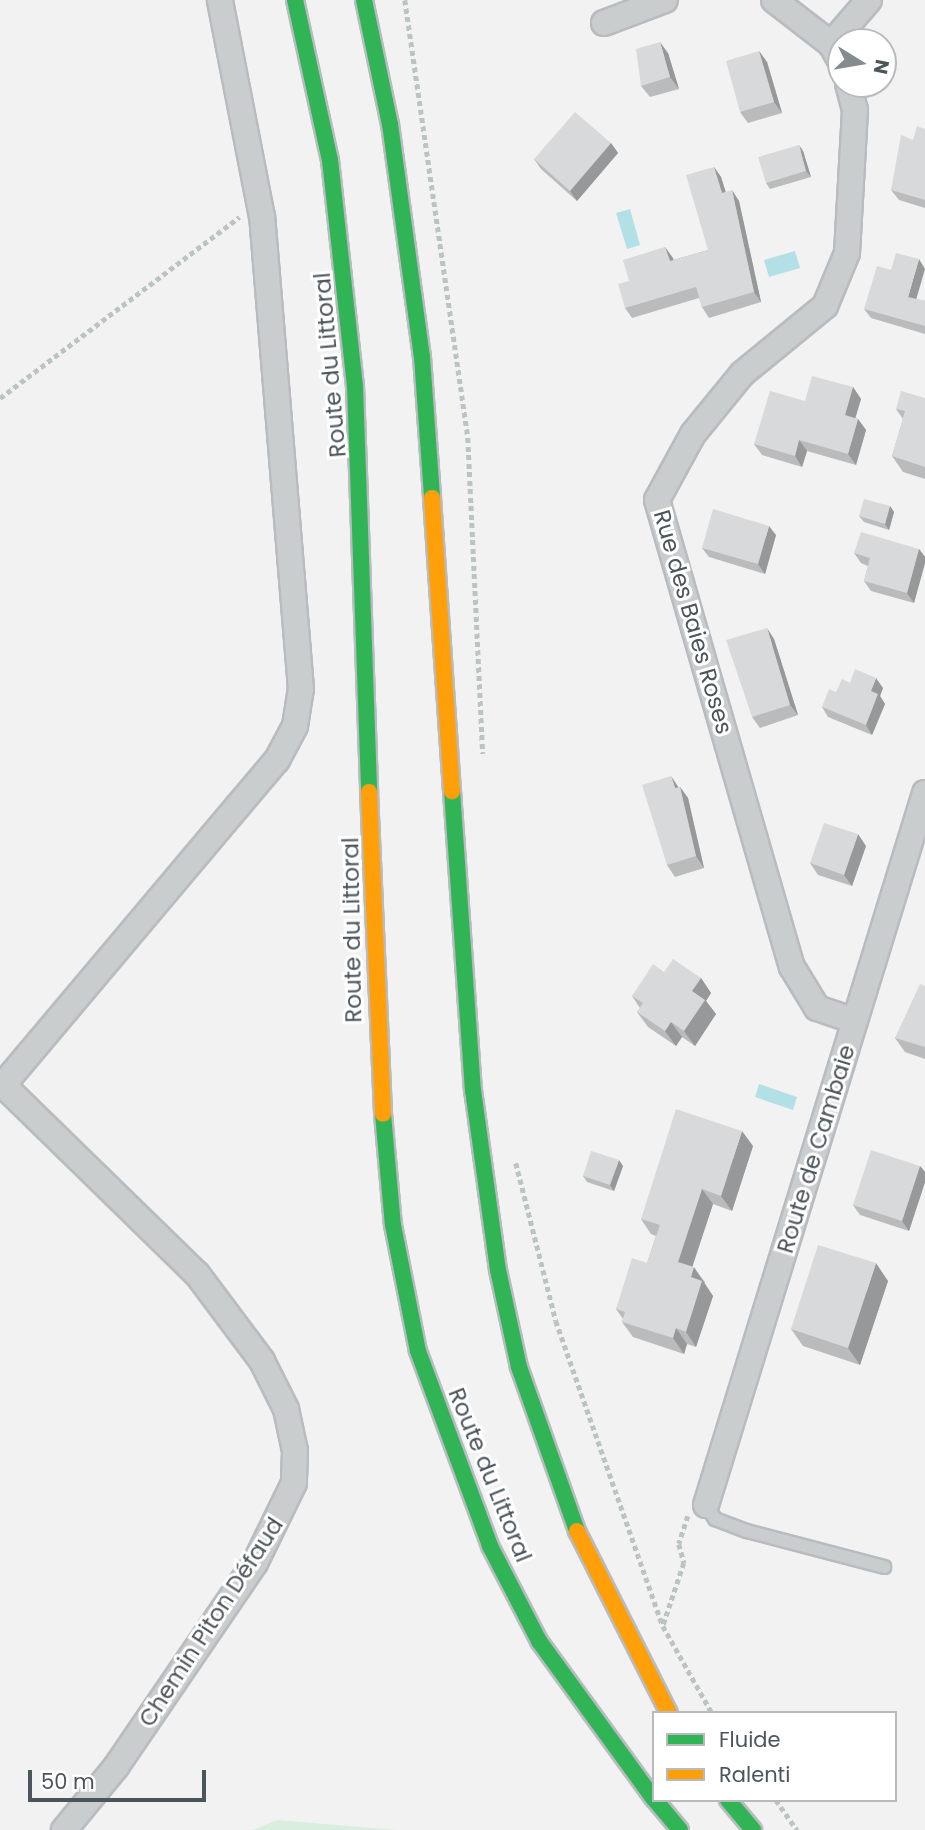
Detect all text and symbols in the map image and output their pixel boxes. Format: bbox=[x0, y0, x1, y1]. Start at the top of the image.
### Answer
north arrow bbox=[827, 28, 897, 98]
text: N bbox=[867, 57, 896, 76]
street label: Route du Littoral bbox=[308, 271, 352, 459]
street label: Rue des Baies Roses bbox=[648, 507, 738, 737]
street label: Route du Littoral bbox=[337, 837, 367, 1023]
street label: Route de Cambaie bbox=[771, 1042, 861, 1256]
street label: Route du Littoral bbox=[442, 1384, 538, 1566]
street label: Chemin Piton Défaud bbox=[133, 1512, 289, 1732]
legend bbox=[652, 1711, 897, 1802]
text: Fluide bbox=[719, 1725, 781, 1754]
scale bar bbox=[32, 1756, 210, 1800]
text: Ralenti bbox=[719, 1760, 790, 1789]
text: 50 m bbox=[41, 1767, 95, 1796]

